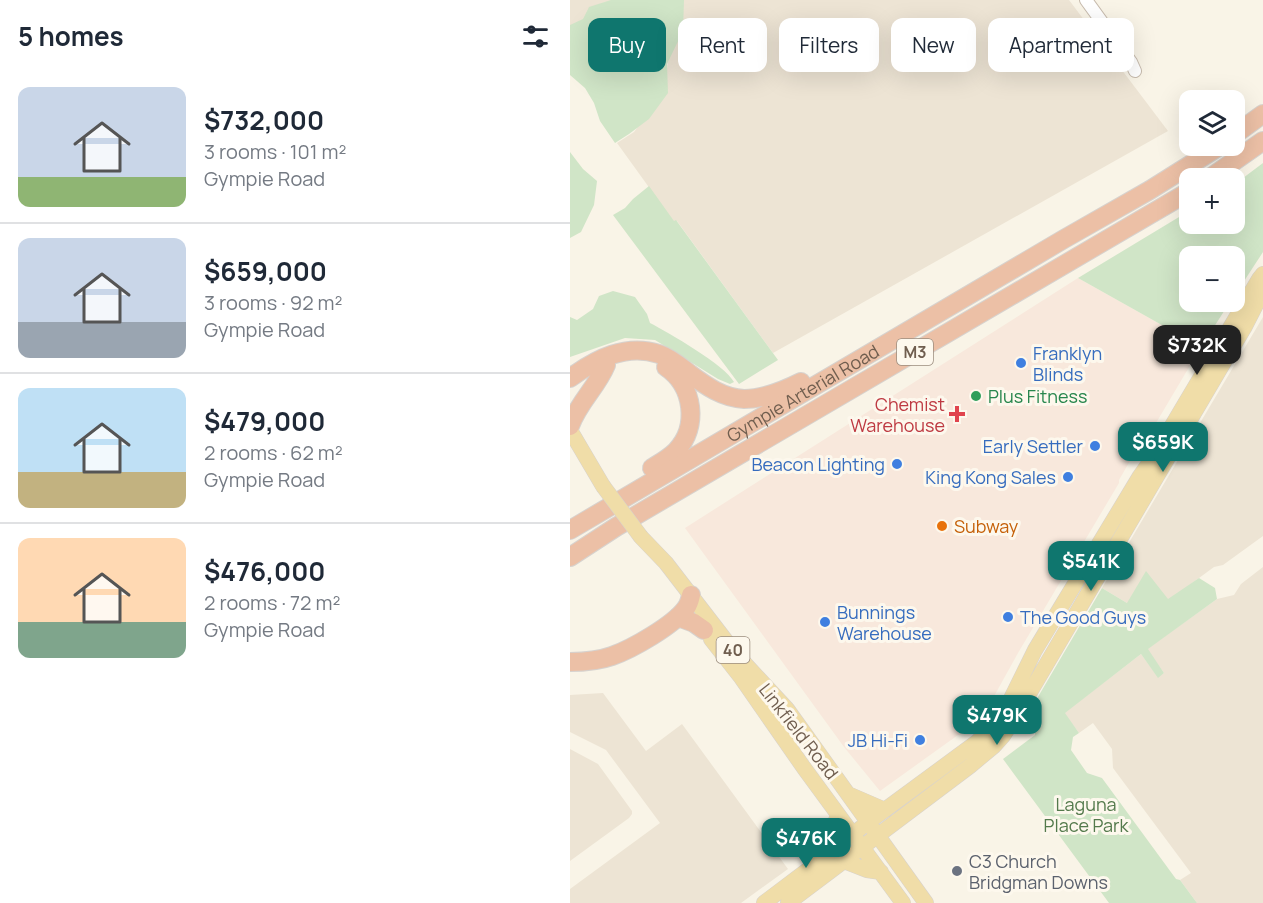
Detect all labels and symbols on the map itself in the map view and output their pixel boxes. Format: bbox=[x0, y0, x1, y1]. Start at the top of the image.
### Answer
pin: $732K bbox=[1155, 325, 1239, 376]
street label: Gympie Arterial Road bbox=[722, 339, 883, 447]
road number: M3 bbox=[897, 339, 933, 365]
place label: Franklyn Blinds bbox=[1033, 341, 1102, 386]
marker: Franklyn Blinds bbox=[1014, 356, 1028, 370]
place label: Plus Fitness bbox=[988, 384, 1087, 408]
marker: Plus Fitness bbox=[969, 389, 983, 403]
place label: Chemist Warehouse bbox=[850, 392, 945, 437]
marker: Chemist Warehouse bbox=[950, 407, 964, 421]
pin: $659K bbox=[1121, 422, 1205, 473]
place label: Early Settler bbox=[983, 434, 1084, 458]
marker: Early Settler bbox=[1088, 439, 1102, 453]
place label: Beacon Lighting bbox=[751, 452, 885, 476]
marker: Beacon Lighting bbox=[890, 457, 904, 471]
place label: King Kong Sales bbox=[925, 465, 1056, 489]
marker: King Kong Sales bbox=[1061, 470, 1075, 484]
place label: Subway bbox=[954, 514, 1019, 538]
marker: Subway bbox=[935, 519, 949, 533]
pin: $541K bbox=[1049, 541, 1133, 592]
place label: Bunnings Warehouse bbox=[837, 600, 932, 645]
place label: The Good Guys bbox=[1020, 605, 1146, 629]
marker: The Good Guys bbox=[1001, 610, 1015, 624]
marker: Bunnings Warehouse bbox=[818, 615, 832, 629]
road number: 40 bbox=[716, 637, 750, 663]
street label: Linkfield Road bbox=[754, 678, 844, 784]
pin: $479K bbox=[955, 695, 1039, 746]
place label: JB Hi-Fi bbox=[848, 728, 908, 752]
marker: JB Hi-Fi bbox=[913, 733, 927, 747]
park label: Laguna Place Park bbox=[1044, 792, 1129, 837]
pin: $476K bbox=[764, 818, 848, 869]
place label: C3 Church Bridgman Downs bbox=[969, 849, 1108, 894]
marker: C3 Church Bridgman Downs bbox=[950, 864, 964, 878]

